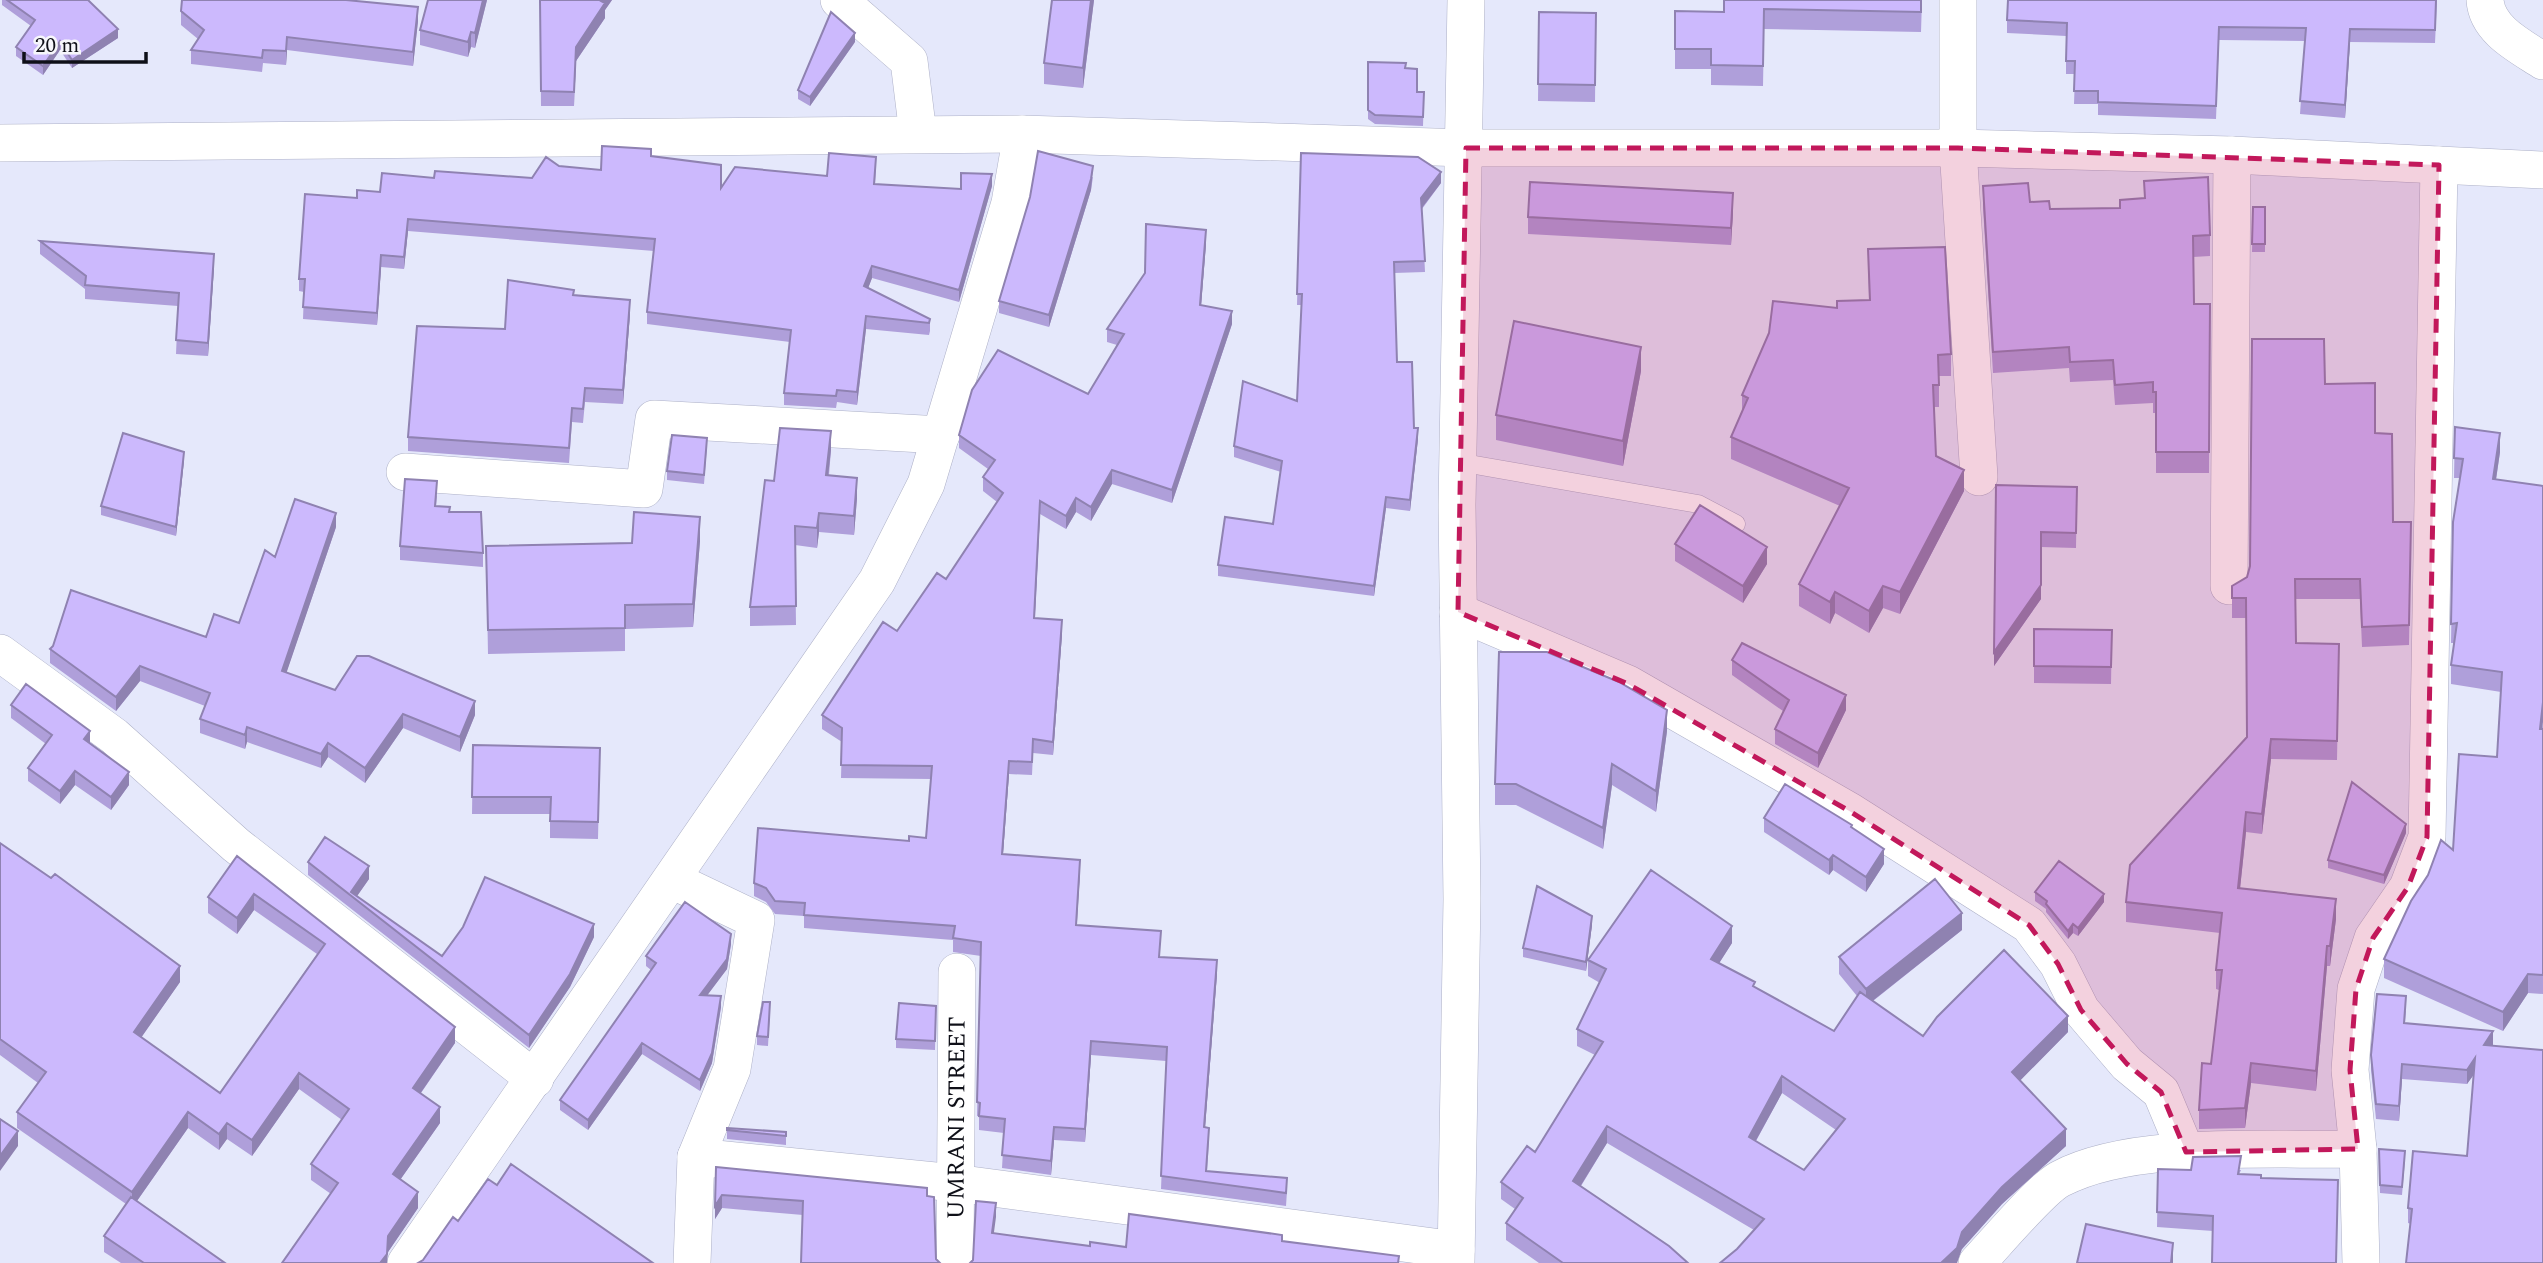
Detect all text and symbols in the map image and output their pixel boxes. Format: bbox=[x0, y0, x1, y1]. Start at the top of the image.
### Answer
scale bar bbox=[24, 21, 147, 65]
text: 20 m bbox=[35, 30, 79, 62]
street label: UMRANI STREET bbox=[938, 1016, 976, 1220]

